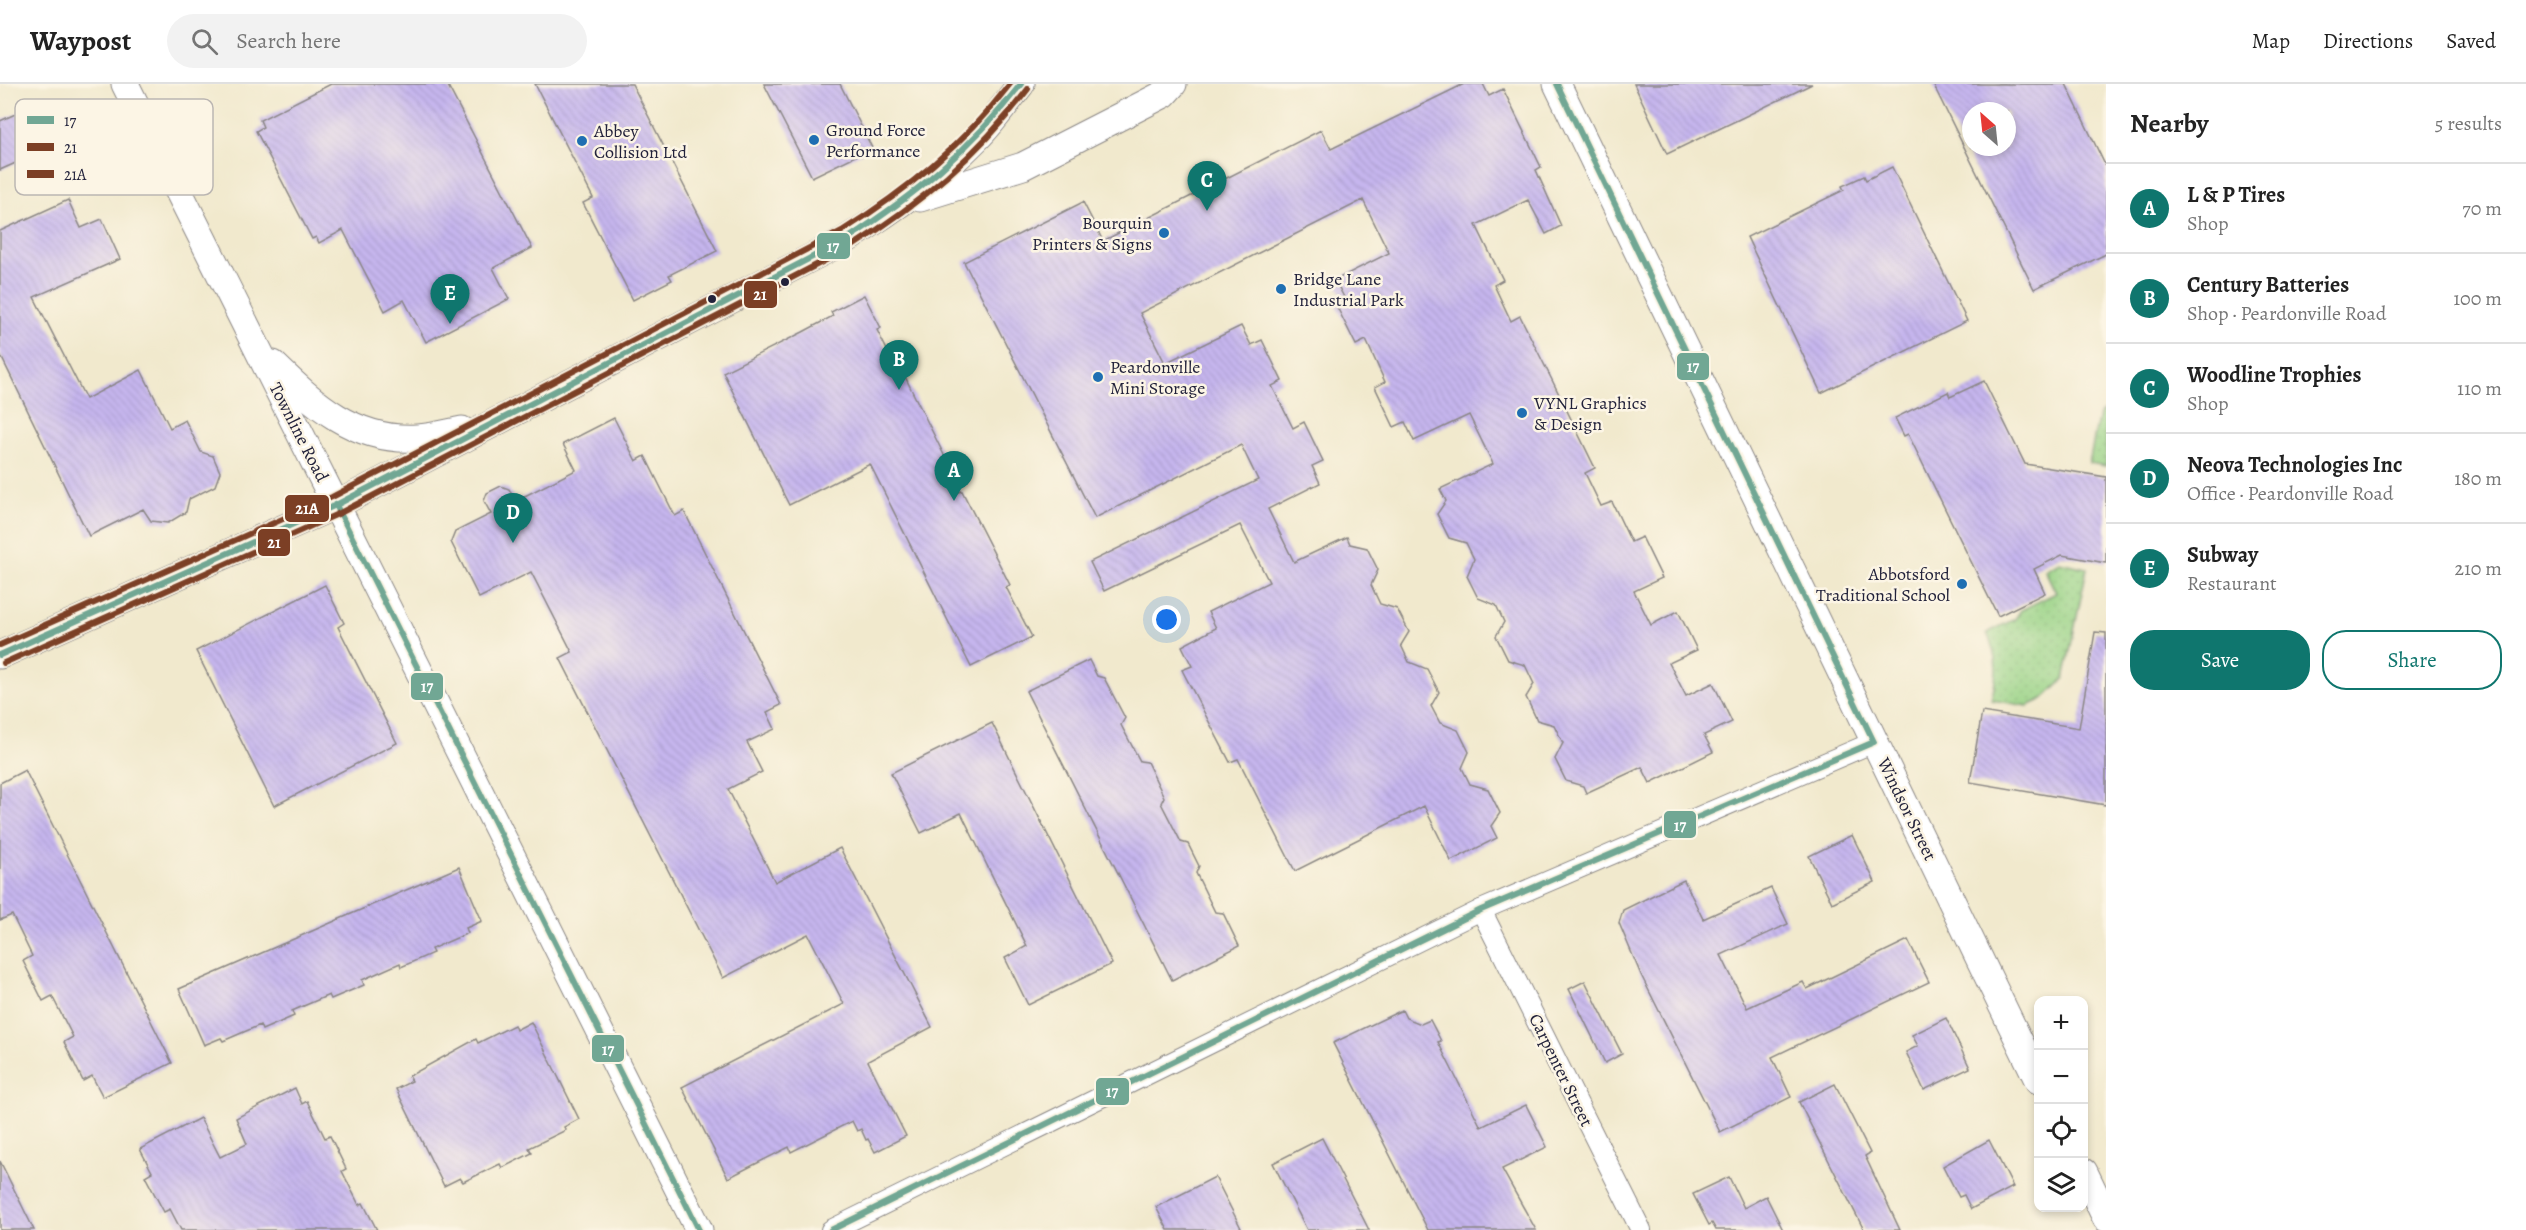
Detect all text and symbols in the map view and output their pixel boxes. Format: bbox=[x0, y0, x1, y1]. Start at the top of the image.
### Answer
search box bbox=[167, 14, 587, 68]
text: Waypost bbox=[30, 22, 131, 60]
icon: search bbox=[188, 25, 221, 58]
text: Search here bbox=[236, 26, 341, 56]
text: Map bbox=[2252, 27, 2290, 55]
text: Directions bbox=[2323, 27, 2413, 55]
text: Saved bbox=[2446, 27, 2496, 55]
legend bbox=[15, 99, 213, 195]
north arrow bbox=[1962, 102, 2016, 156]
text: Nearby bbox=[2130, 106, 2209, 141]
text: 17 bbox=[64, 110, 76, 132]
text: 5 results bbox=[2435, 110, 2502, 137]
place label: Ground Force Performance bbox=[826, 118, 926, 163]
place label: Abbey Collision Ltd bbox=[593, 119, 688, 164]
marker: Ground Force Performance bbox=[807, 133, 821, 147]
marker: Abbey Collision Ltd bbox=[575, 134, 589, 148]
text: 21 bbox=[64, 137, 78, 159]
pin: C bbox=[1188, 162, 1226, 211]
text: 21A bbox=[64, 164, 87, 186]
text: L & P Tires bbox=[2187, 180, 2285, 210]
text: A bbox=[2143, 195, 2156, 222]
text: 70 m bbox=[2462, 195, 2502, 222]
text: Shop bbox=[2187, 210, 2229, 237]
place label: Bourquin Printers & Signs bbox=[1032, 211, 1152, 256]
marker: Bourquin Printers & Signs bbox=[1157, 226, 1171, 240]
line badge: 17 bbox=[816, 232, 851, 260]
text: 17 bbox=[827, 236, 839, 258]
place label: Bridge Lane Industrial Park bbox=[1293, 267, 1404, 312]
text: Century Batteries bbox=[2187, 270, 2349, 300]
pin: E bbox=[430, 274, 470, 324]
unlabelled marker bbox=[779, 276, 791, 288]
line badge: 21 bbox=[743, 280, 778, 309]
marker: Bridge Lane Industrial Park bbox=[1274, 282, 1288, 296]
text: 21 bbox=[753, 284, 767, 306]
text: B bbox=[2143, 285, 2156, 312]
text: 100 m bbox=[2453, 285, 2502, 312]
unlabelled marker bbox=[706, 293, 718, 305]
text: Shop · Peardonville Road bbox=[2187, 300, 2386, 327]
pin: B bbox=[880, 340, 918, 390]
line badge: 17 bbox=[1676, 352, 1710, 381]
place label: Peardonville Mini Storage bbox=[1110, 355, 1205, 400]
text: 17 bbox=[1687, 356, 1699, 378]
text: Woodline Trophies bbox=[2187, 360, 2361, 390]
marker: Peardonville Mini Storage bbox=[1091, 370, 1105, 384]
text: C bbox=[2143, 375, 2156, 402]
text: 110 m bbox=[2457, 375, 2502, 402]
street label: Townline Road bbox=[264, 378, 334, 486]
text: Shop bbox=[2187, 390, 2229, 417]
place label: VYNL Graphics & Design bbox=[1533, 391, 1647, 436]
marker: VYNL Graphics & Design bbox=[1515, 406, 1529, 420]
text: Neova Technologies Inc bbox=[2187, 450, 2402, 480]
pin: A bbox=[934, 452, 974, 501]
text: D bbox=[2143, 465, 2156, 492]
text: 180 m bbox=[2454, 465, 2502, 492]
text: Office · Peardonville Road bbox=[2187, 480, 2394, 507]
line badge: 21A bbox=[284, 494, 330, 523]
pin: D bbox=[494, 494, 532, 543]
text: 21A bbox=[295, 498, 320, 520]
line badge: 21 bbox=[257, 528, 291, 557]
text: 21 bbox=[267, 532, 281, 554]
text: Subway bbox=[2187, 540, 2258, 570]
text: E bbox=[2144, 555, 2155, 582]
text: 210 m bbox=[2454, 555, 2502, 582]
place label: Abbotsford Traditional School bbox=[1816, 562, 1951, 607]
text: Restaurant bbox=[2187, 570, 2277, 597]
marker: Abbotsford Traditional School bbox=[1955, 577, 1969, 591]
your location bbox=[1152, 605, 1181, 634]
button: Save bbox=[2130, 630, 2310, 690]
button: Share bbox=[2322, 630, 2502, 690]
line badge: 17 bbox=[410, 672, 444, 701]
text: 17 bbox=[421, 676, 433, 698]
street label: Windsor Street bbox=[1871, 753, 1942, 864]
line badge: 17 bbox=[1663, 810, 1697, 839]
text: 17 bbox=[1674, 815, 1686, 837]
map controls bbox=[2034, 996, 2088, 1212]
button: + bbox=[2034, 996, 2088, 1050]
street label: Carpenter Street bbox=[1523, 1010, 1599, 1130]
line badge: 17 bbox=[591, 1034, 625, 1063]
text: 17 bbox=[602, 1039, 614, 1061]
button: − bbox=[2034, 1050, 2088, 1104]
line badge: 17 bbox=[1095, 1077, 1130, 1106]
text: 17 bbox=[1106, 1081, 1118, 1103]
button: locate bbox=[2034, 1104, 2088, 1158]
button: layers bbox=[2034, 1158, 2088, 1212]

